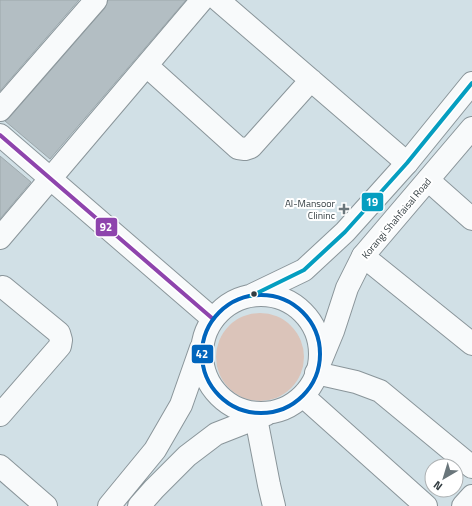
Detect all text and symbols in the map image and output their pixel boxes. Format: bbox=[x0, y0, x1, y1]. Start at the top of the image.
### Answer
street label: Korangi Shahfaisal Road bbox=[358, 175, 435, 262]
line badge: 19 bbox=[361, 192, 384, 212]
text: 19 bbox=[366, 194, 378, 210]
place label: Al-Mansoor Clininc bbox=[285, 196, 336, 223]
marker: Al-Mansoor Clininc bbox=[338, 203, 350, 215]
line badge: 92 bbox=[95, 217, 118, 237]
text: 92 bbox=[100, 219, 112, 235]
unlabelled marker bbox=[249, 289, 259, 299]
line badge: 42 bbox=[191, 344, 214, 364]
text: 42 bbox=[196, 346, 208, 362]
north arrow bbox=[424, 458, 464, 498]
text: N bbox=[430, 477, 446, 495]

